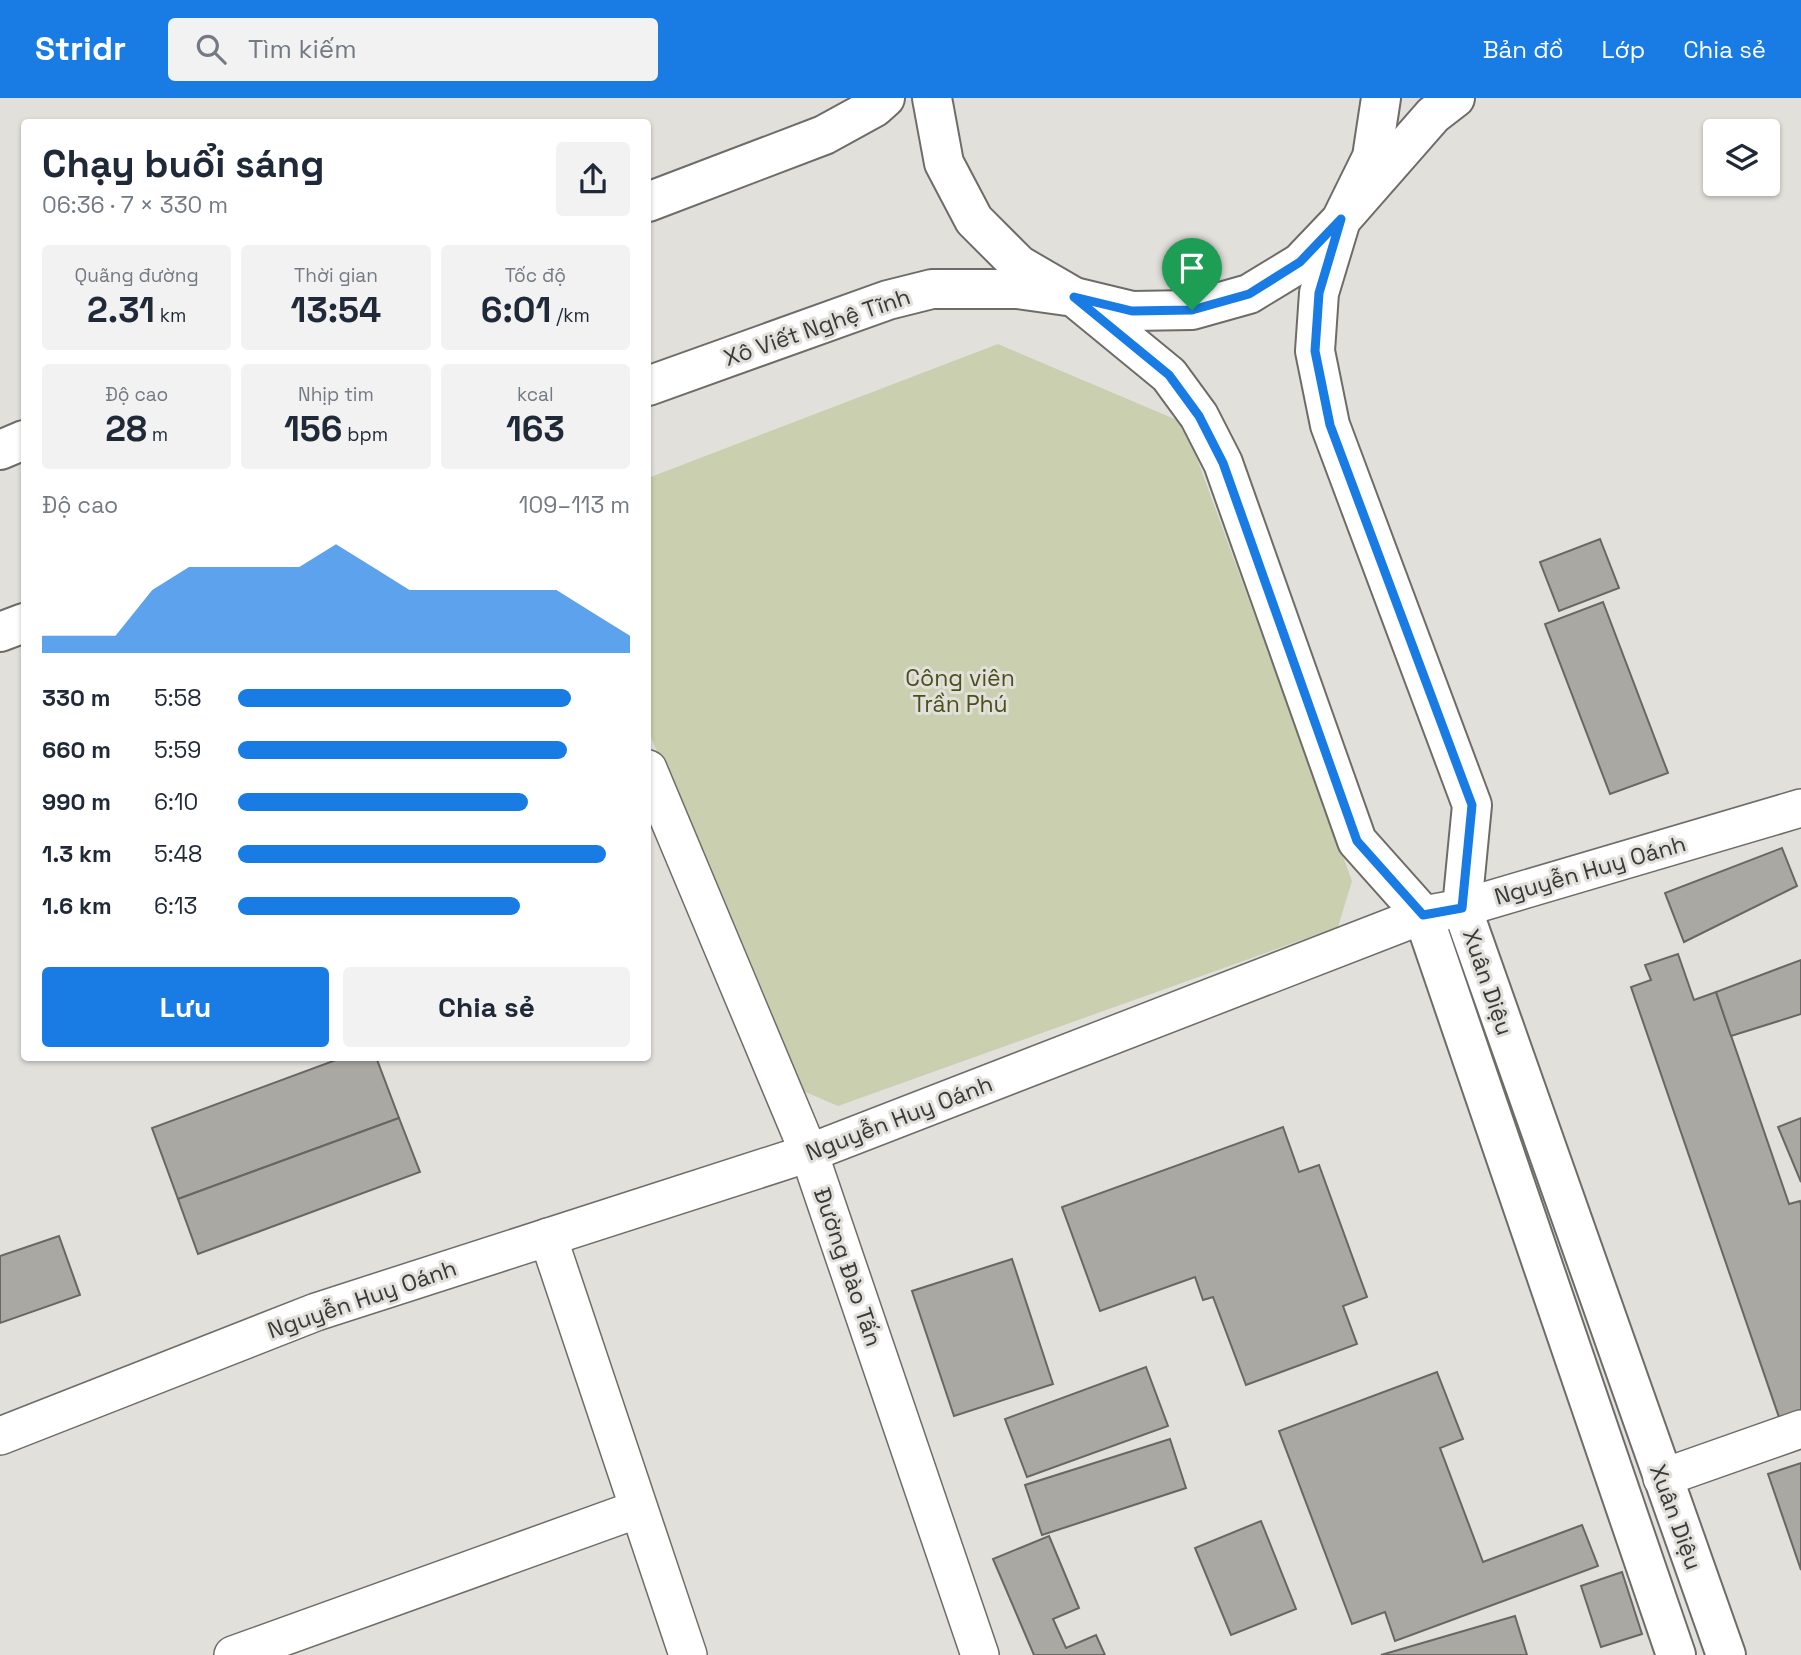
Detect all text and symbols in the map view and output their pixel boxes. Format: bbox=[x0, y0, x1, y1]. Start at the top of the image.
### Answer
search box bbox=[168, 18, 658, 81]
text: Stridr bbox=[35, 28, 126, 70]
icon: search bbox=[192, 30, 230, 68]
text: Tìm kiếm bbox=[248, 32, 357, 66]
text: Bản đồ bbox=[1483, 34, 1564, 65]
text: Lớp bbox=[1602, 34, 1645, 65]
text: Chia sẻ bbox=[1683, 34, 1766, 65]
map controls bbox=[1703, 119, 1780, 196]
button: layers bbox=[1703, 119, 1780, 196]
text: Chạy buổi sáng bbox=[42, 140, 324, 188]
button: share bbox=[556, 142, 630, 216]
text: 06:36 · 7 × 330 m bbox=[42, 190, 228, 220]
pin bbox=[1162, 238, 1222, 310]
icon: arrive bbox=[1173, 249, 1211, 287]
text: Quãng đường bbox=[75, 263, 199, 288]
text: Thời gian bbox=[294, 263, 378, 288]
text: Tốc độ bbox=[505, 263, 566, 288]
street label: Xô Viết Nghệ Tĩnh bbox=[720, 281, 914, 373]
text: 2.31 bbox=[87, 288, 155, 332]
text: 13:54 bbox=[291, 288, 381, 332]
text: 6:01 bbox=[481, 288, 551, 332]
text: km bbox=[155, 303, 186, 328]
text: /km bbox=[551, 303, 590, 328]
text: Độ cao bbox=[105, 382, 168, 407]
text: Nhịp tim bbox=[298, 382, 374, 407]
text: kcal bbox=[517, 382, 554, 407]
text: 28 bbox=[105, 407, 147, 451]
text: 156 bbox=[284, 407, 342, 451]
text: 163 bbox=[506, 407, 565, 451]
text: m bbox=[147, 422, 168, 447]
text: bpm bbox=[342, 422, 388, 447]
text: Độ cao bbox=[42, 490, 118, 520]
text: 109–113 m bbox=[519, 490, 630, 520]
park label: Công viên Trần Phú bbox=[905, 663, 1015, 719]
text: 330 m bbox=[42, 683, 110, 713]
text: 5:58 bbox=[154, 683, 202, 713]
text: 660 m bbox=[42, 735, 111, 765]
text: 5:59 bbox=[154, 735, 201, 765]
text: 990 m bbox=[42, 787, 111, 817]
text: 6:10 bbox=[154, 787, 198, 817]
street label: Nguyễn Huy Oánh bbox=[1491, 828, 1689, 912]
text: 1.3 km bbox=[42, 839, 112, 869]
text: 5:48 bbox=[154, 839, 202, 869]
text: 1.6 km bbox=[42, 891, 112, 921]
text: 6:13 bbox=[154, 891, 197, 921]
street label: Xuân Diệu bbox=[1456, 925, 1520, 1039]
button: Lưu bbox=[42, 967, 329, 1047]
button: Chia sẻ bbox=[343, 967, 630, 1047]
street label: Nguyễn Huy Oánh bbox=[801, 1069, 997, 1167]
street label: Đường Đào Tấn bbox=[807, 1184, 889, 1350]
street label: Nguyễn Huy Oánh bbox=[264, 1253, 460, 1345]
street label: Xuân Diệu bbox=[1643, 1460, 1709, 1574]

